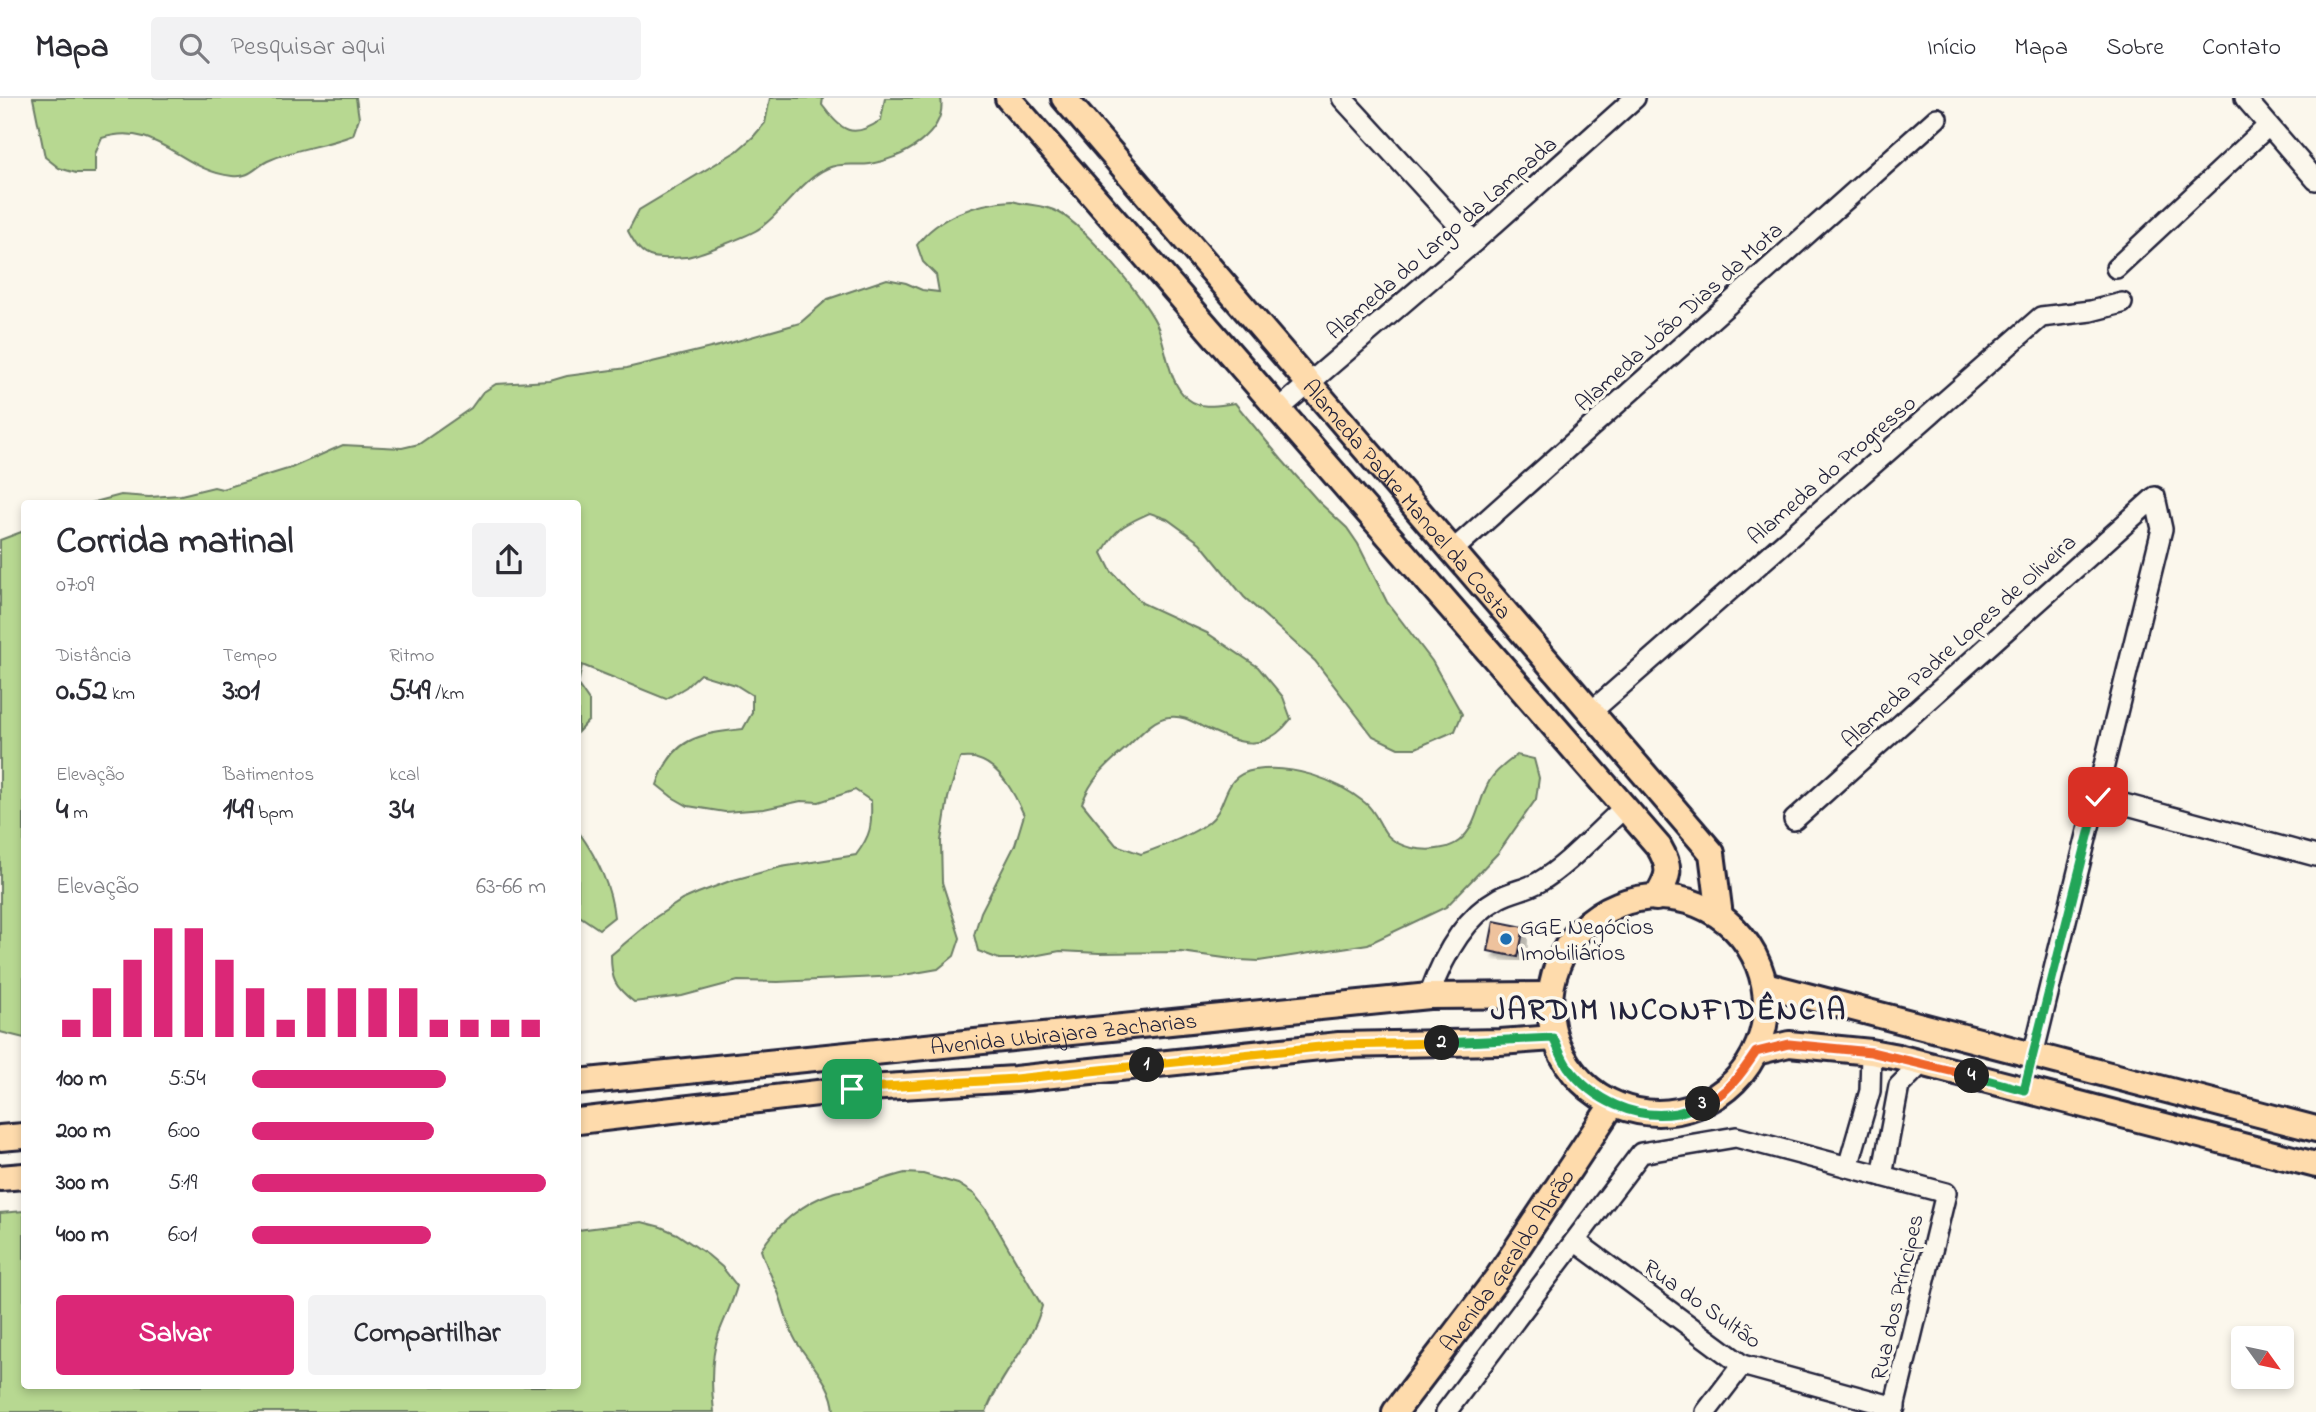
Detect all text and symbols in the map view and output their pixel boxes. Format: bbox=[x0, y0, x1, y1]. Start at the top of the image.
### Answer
search box bbox=[151, 17, 641, 80]
text: Mapa bbox=[35, 24, 109, 72]
icon: search bbox=[175, 29, 213, 67]
text: Pesquisar aqui bbox=[231, 29, 385, 67]
text: Início bbox=[1927, 31, 1976, 66]
text: Mapa bbox=[2014, 31, 2068, 66]
text: Sobre bbox=[2106, 31, 2164, 66]
text: Contato bbox=[2202, 31, 2281, 66]
street label: Alameda do Largo da Lampada bbox=[1320, 129, 1566, 349]
street label: Alameda João Dias da Mota bbox=[1568, 215, 1791, 421]
street label: Alameda Padre Manoel da Costa bbox=[1293, 373, 1519, 628]
street label: Alameda do Progresso bbox=[1741, 388, 1925, 554]
text: Corrida matinal bbox=[56, 515, 294, 571]
button: share bbox=[472, 523, 546, 597]
street label: Alameda Padre Lopes de Oliveira bbox=[1835, 527, 2085, 757]
text: 07:09 bbox=[56, 569, 94, 602]
text: Distância bbox=[56, 643, 131, 670]
text: Tempo bbox=[223, 643, 277, 670]
text: Ritmo bbox=[389, 643, 434, 670]
text: 0.52 bbox=[56, 670, 107, 714]
text: 3:01 bbox=[223, 670, 260, 714]
text: 5:49 bbox=[389, 670, 430, 714]
text: km bbox=[107, 681, 135, 708]
text: /km bbox=[430, 681, 464, 708]
text: Elevação bbox=[56, 762, 125, 789]
text: Batimentos bbox=[223, 762, 314, 789]
text: kcal bbox=[389, 762, 420, 789]
pin bbox=[2068, 767, 2128, 827]
icon: check bbox=[2079, 778, 2117, 816]
text: 4 bbox=[56, 789, 68, 833]
text: 149 bbox=[223, 789, 254, 833]
text: 34 bbox=[389, 789, 414, 833]
text: m bbox=[68, 800, 88, 827]
text: bpm bbox=[254, 800, 293, 827]
text: Elevação bbox=[56, 871, 139, 904]
text: 63–66 m bbox=[476, 871, 546, 904]
place label: GGE Negócios Imobiliários bbox=[1520, 912, 1654, 971]
marker: GGE Negócios Imobiliários bbox=[1498, 931, 1514, 947]
district label: JARDIM INCONFIDÊNCIA bbox=[1491, 990, 1847, 1034]
street label: Avenida Ubirajara Zacharias bbox=[929, 1006, 1199, 1065]
pin: 2 bbox=[1424, 1026, 1460, 1060]
text: 2 bbox=[1437, 1029, 1446, 1056]
pin: 1 bbox=[1130, 1048, 1164, 1082]
text: 1 bbox=[1143, 1051, 1150, 1078]
pin: 4 bbox=[1954, 1058, 1990, 1094]
pin bbox=[822, 1059, 882, 1119]
text: 4 bbox=[1968, 1062, 1975, 1089]
text: 100 m bbox=[56, 1063, 107, 1096]
text: 5:54 bbox=[168, 1063, 206, 1096]
icon: arrive bbox=[833, 1070, 871, 1108]
pin: 3 bbox=[1686, 1086, 1720, 1122]
text: 3 bbox=[1699, 1090, 1706, 1117]
text: 200 m bbox=[56, 1115, 111, 1148]
text: 6:00 bbox=[168, 1115, 200, 1148]
street label: Avenida Geraldo Abrão bbox=[1433, 1163, 1584, 1359]
text: 300 m bbox=[56, 1167, 109, 1200]
text: 5:19 bbox=[168, 1167, 197, 1200]
street label: Rua dos Príncipes bbox=[1863, 1211, 1934, 1384]
text: 400 m bbox=[56, 1219, 109, 1252]
text: 6:01 bbox=[168, 1219, 197, 1252]
street label: Rua do Sultão bbox=[1636, 1252, 1767, 1358]
button: Salvar bbox=[56, 1295, 294, 1375]
button: Compartilhar bbox=[308, 1295, 546, 1375]
north arrow bbox=[2231, 1326, 2294, 1390]
map controls bbox=[2231, 1326, 2294, 1389]

